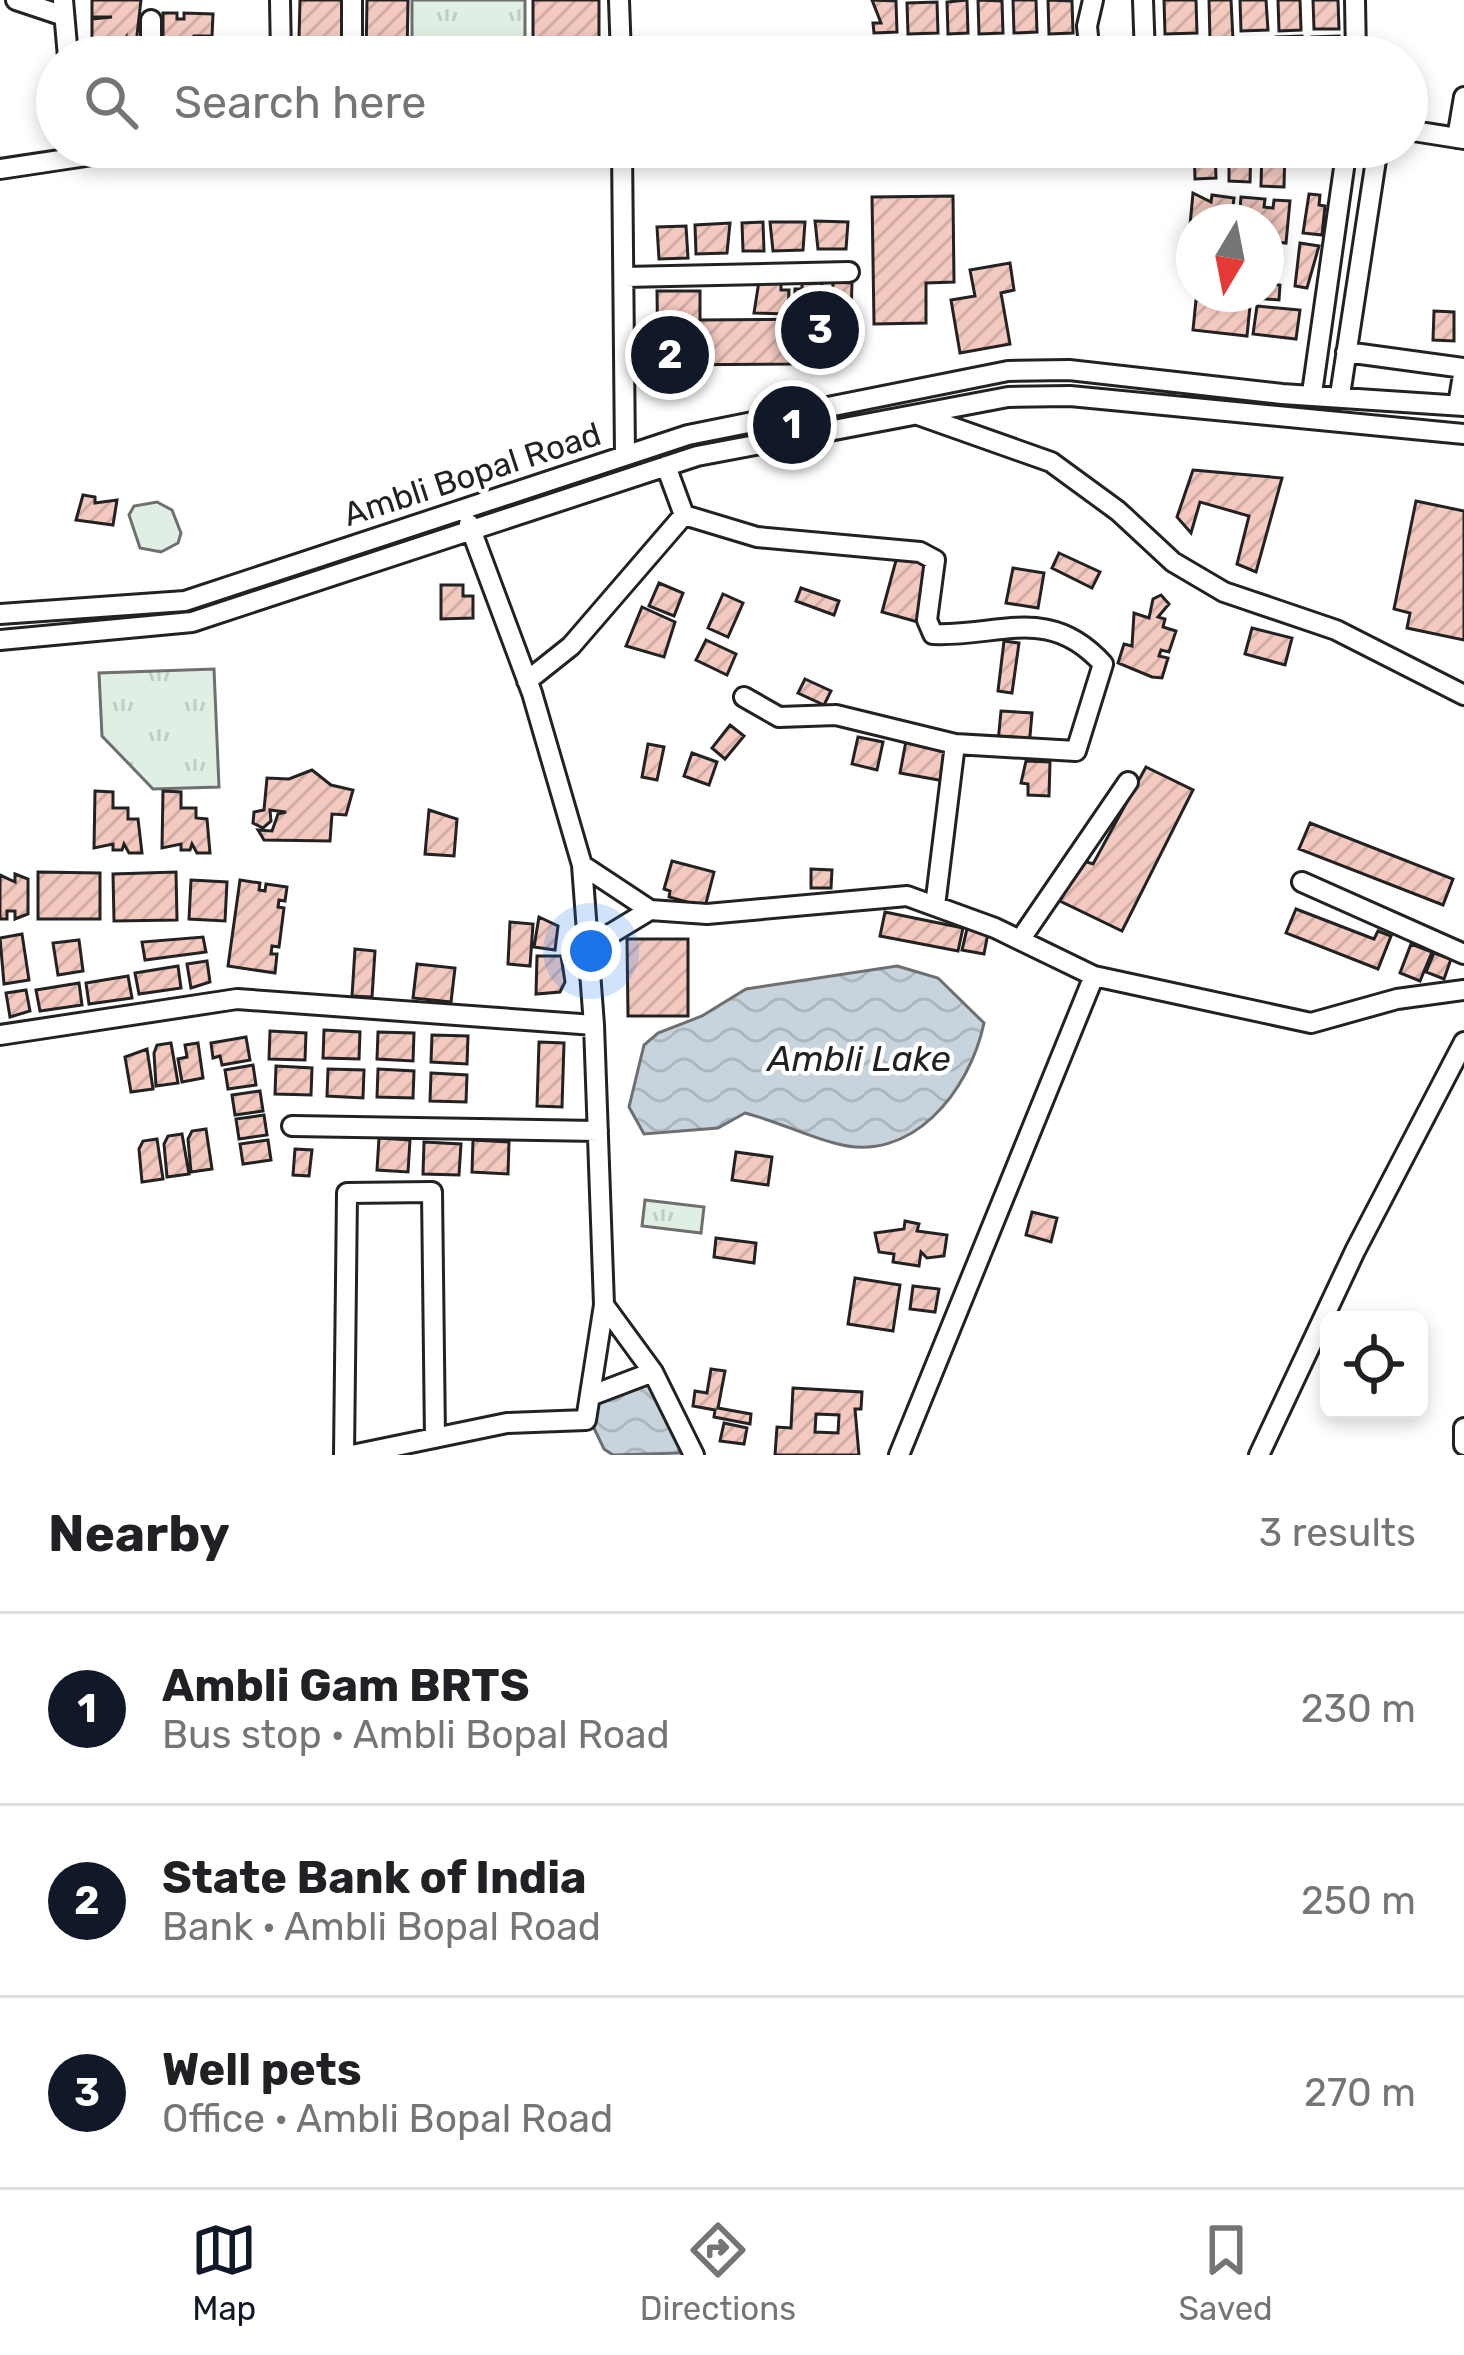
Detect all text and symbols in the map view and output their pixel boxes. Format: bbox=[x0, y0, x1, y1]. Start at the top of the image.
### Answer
search box bbox=[36, 36, 1428, 168]
icon: search bbox=[78, 69, 144, 135]
text: Search here bbox=[174, 76, 426, 129]
north arrow bbox=[1176, 204, 1284, 312]
pin: 3 bbox=[781, 285, 859, 375]
pin: 2 bbox=[631, 310, 709, 400]
pin: 1 bbox=[753, 380, 831, 470]
street label: Ambli Bopal Road bbox=[338, 414, 606, 534]
your location bbox=[561, 921, 621, 981]
water label: Ambli Lake bbox=[765, 1037, 951, 1080]
map controls bbox=[1320, 1311, 1428, 1419]
button: locate bbox=[1320, 1311, 1428, 1419]
text: Nearby bbox=[48, 1503, 230, 1564]
text: 3 results bbox=[1259, 1510, 1416, 1556]
text: Ambli Gam BRTS bbox=[162, 1659, 529, 1712]
text: 1 bbox=[77, 1686, 97, 1732]
text: 230 m bbox=[1301, 1686, 1416, 1732]
text: Bus stop · Ambli Bopal Road bbox=[162, 1712, 670, 1758]
text: State Bank of India bbox=[162, 1851, 587, 1904]
text: 2 bbox=[74, 1878, 100, 1924]
text: 250 m bbox=[1301, 1878, 1416, 1924]
text: Bank · Ambli Bopal Road bbox=[162, 1904, 601, 1950]
text: Well pets bbox=[162, 2043, 362, 2096]
text: 3 bbox=[74, 2070, 100, 2116]
text: 270 m bbox=[1304, 2070, 1416, 2116]
text: Office · Ambli Bopal Road bbox=[162, 2096, 613, 2142]
tab: Map bbox=[191, 2217, 257, 2328]
tab: Directions bbox=[640, 2217, 796, 2328]
tab: Saved bbox=[1179, 2217, 1273, 2328]

